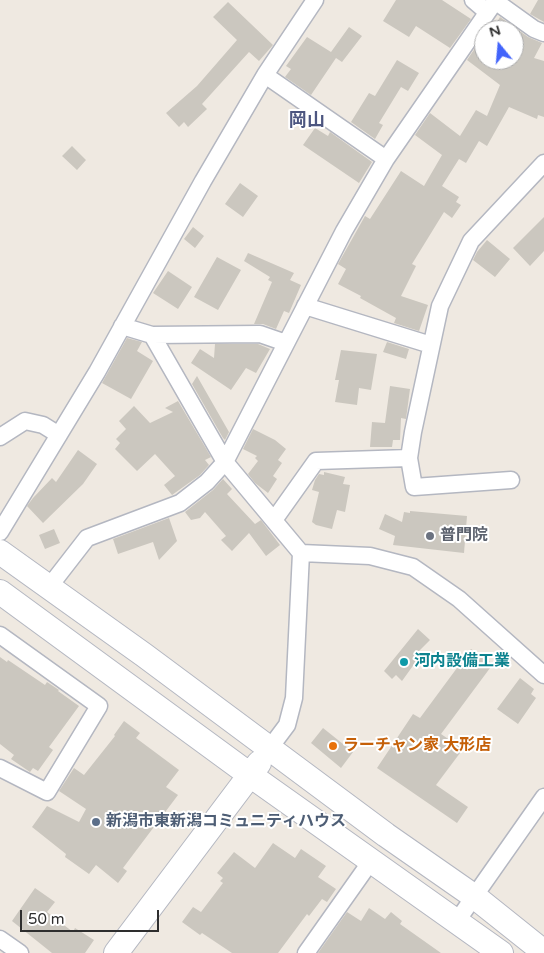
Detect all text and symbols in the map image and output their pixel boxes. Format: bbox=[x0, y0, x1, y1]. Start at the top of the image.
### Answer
north arrow bbox=[474, 20, 524, 70]
text: N bbox=[487, 21, 503, 41]
district label: 岡山 bbox=[289, 110, 325, 132]
place label: 普門院 bbox=[440, 526, 488, 546]
marker: 普門院 bbox=[424, 530, 436, 542]
place label: 河内設備工業 bbox=[414, 652, 510, 672]
marker: 河内設備工業 bbox=[398, 656, 410, 668]
place label: ラーチャン家 大形店 bbox=[343, 736, 491, 756]
marker: ラーチャン家 大形店 bbox=[327, 740, 339, 752]
place label: 新潟市東新潟コミュニティハウス bbox=[106, 812, 346, 832]
marker: 新潟市東新潟コミュニティハウス bbox=[90, 816, 102, 828]
scale bar bbox=[22, 900, 161, 932]
text: 50 m bbox=[28, 910, 65, 928]

